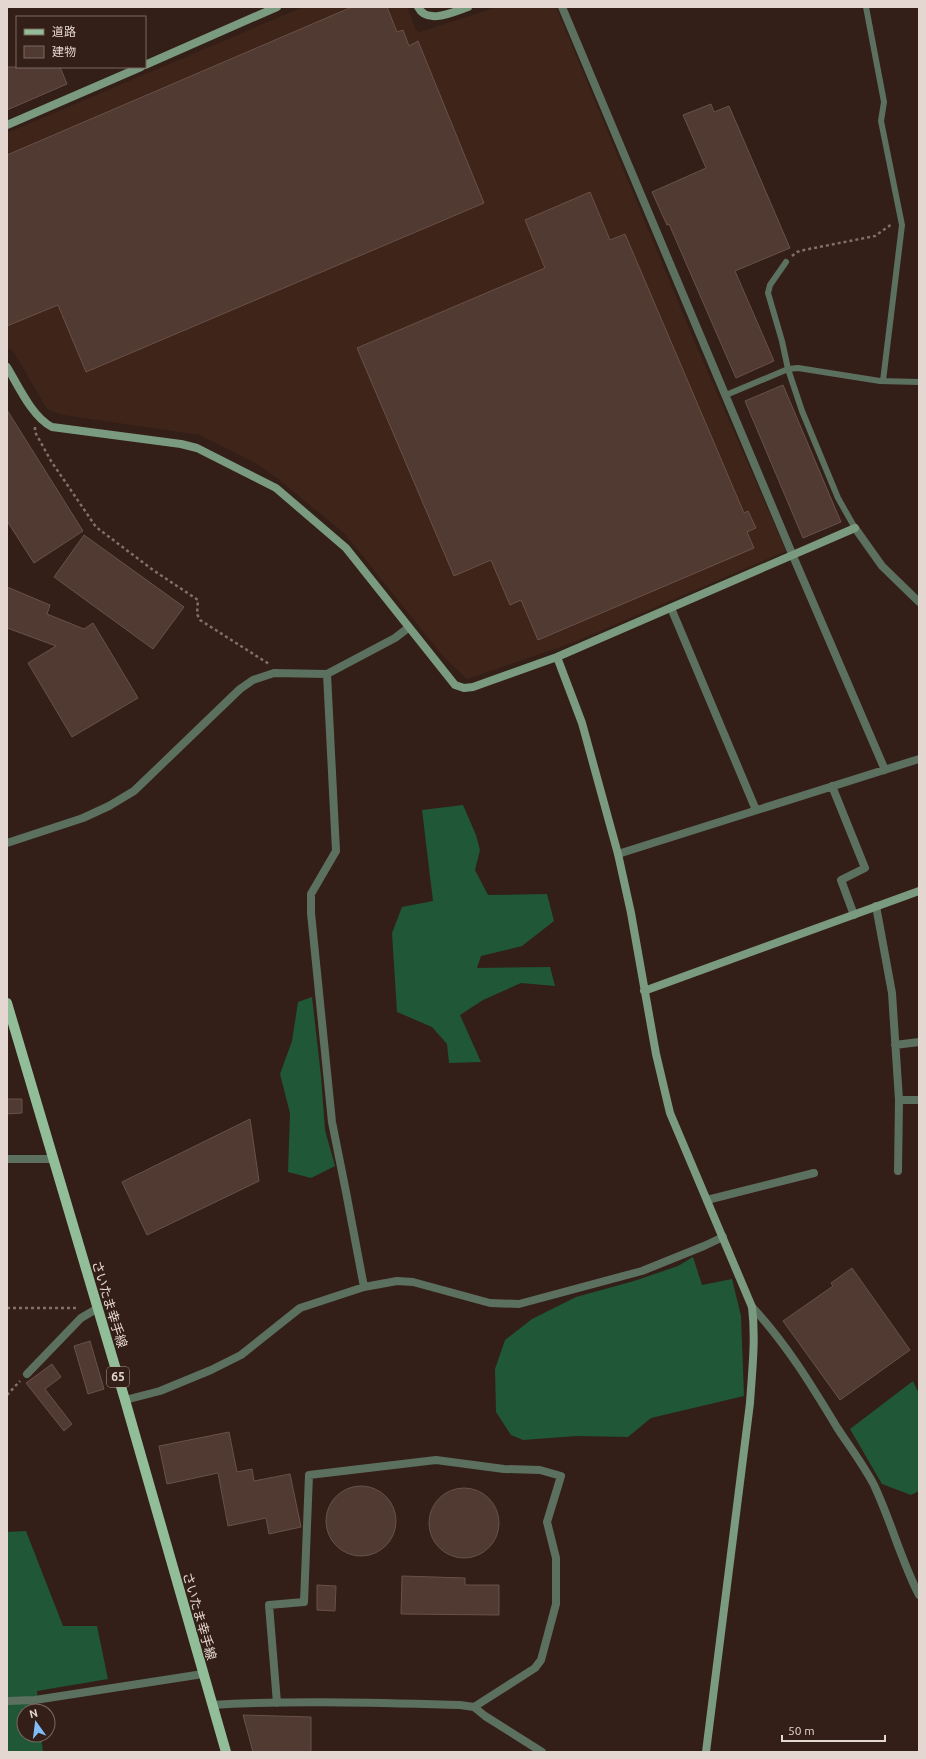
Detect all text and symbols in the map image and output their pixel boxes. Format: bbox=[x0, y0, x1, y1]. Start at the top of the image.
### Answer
legend bbox=[16, 16, 146, 68]
text: 道路 bbox=[52, 25, 76, 38]
text: 建物 bbox=[52, 45, 76, 58]
street label: さいたま幸手線 bbox=[90, 1259, 130, 1349]
road number: 65 bbox=[107, 1367, 129, 1387]
street label: さいたま幸手線 bbox=[181, 1571, 219, 1661]
north arrow bbox=[16, 1703, 56, 1743]
text: N bbox=[28, 1706, 39, 1720]
scale bar bbox=[782, 1717, 885, 1743]
text: 50 m bbox=[788, 1724, 815, 1737]

